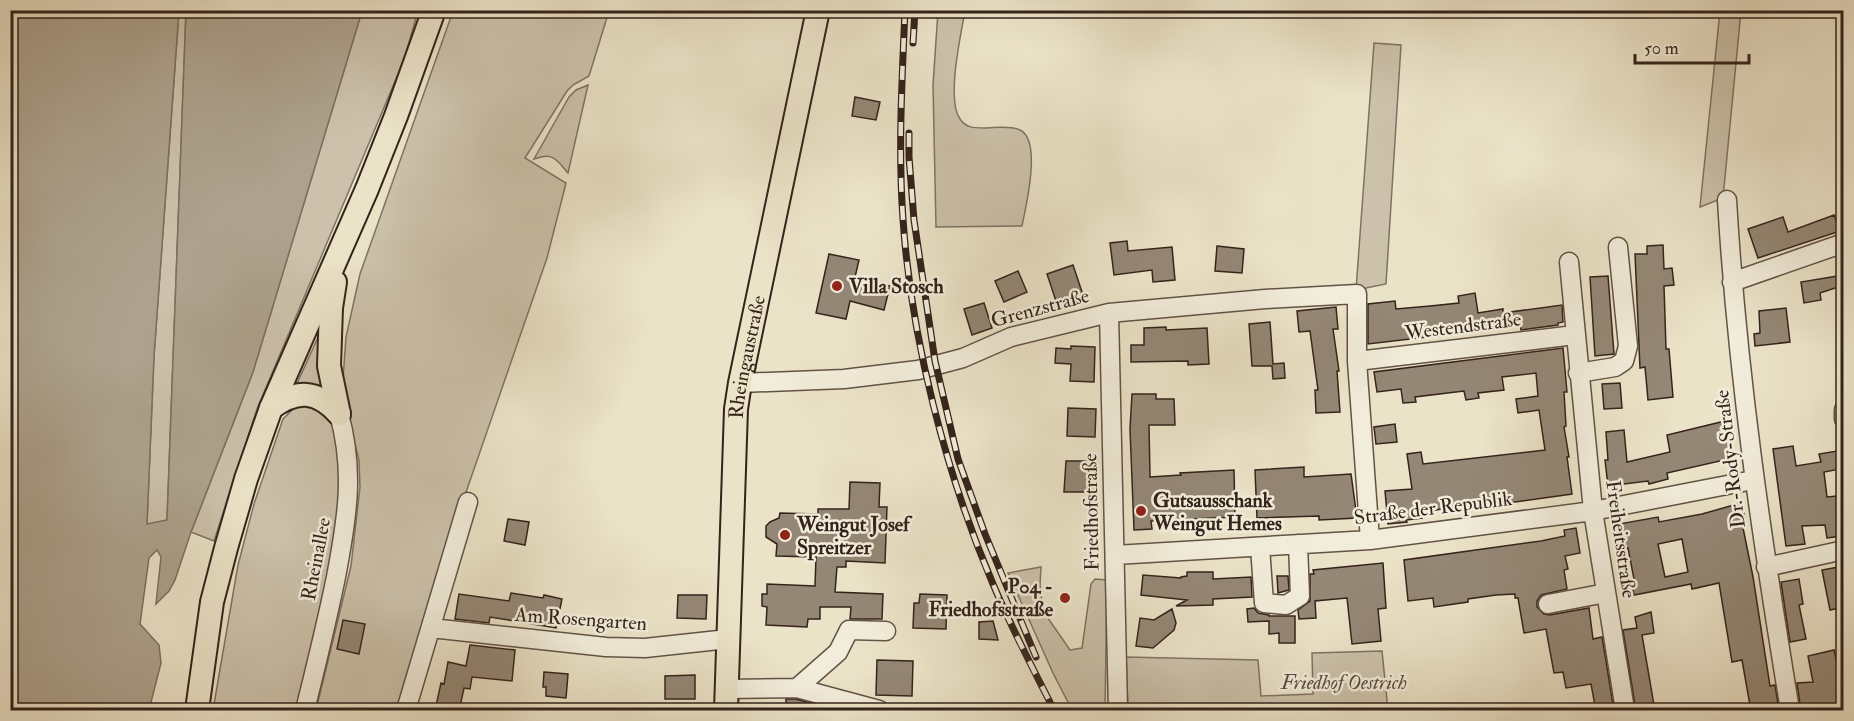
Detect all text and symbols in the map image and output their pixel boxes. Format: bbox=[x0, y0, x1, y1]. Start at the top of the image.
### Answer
scale bar bbox=[1635, 27, 1749, 65]
text: 50 m bbox=[1644, 37, 1679, 60]
place label: Villa Stosch bbox=[848, 274, 944, 299]
marker: Villa Stosch bbox=[830, 279, 844, 293]
street label: Grenzstraße bbox=[988, 283, 1092, 333]
street label: Rheingaustraße bbox=[723, 293, 771, 419]
street label: Westendstraße bbox=[1402, 306, 1523, 346]
street label: Dr.-Rody-Straße bbox=[1709, 388, 1751, 530]
street label: Friedhofstraße bbox=[1077, 453, 1105, 571]
street label: Freiheitsstraße bbox=[1600, 479, 1642, 599]
street label: Straße der Republik bbox=[1353, 486, 1514, 531]
place label: Gutsausschank Weingut Hemes bbox=[1152, 488, 1282, 537]
marker: Gutsausschank Weingut Hemes bbox=[1134, 504, 1148, 518]
place label: Weingut Josef Spreitzer bbox=[796, 512, 913, 561]
street label: Rheinallee bbox=[296, 515, 336, 603]
marker: Weingut Josef Spreitzer bbox=[778, 528, 792, 542]
place label: P04 - Friedhofsstraße bbox=[928, 574, 1054, 622]
marker: P04 - Friedhofsstraße bbox=[1058, 591, 1072, 605]
street label: Am Rosengarten bbox=[513, 602, 648, 636]
park label: Friedhof Oestrich bbox=[1280, 670, 1407, 695]

